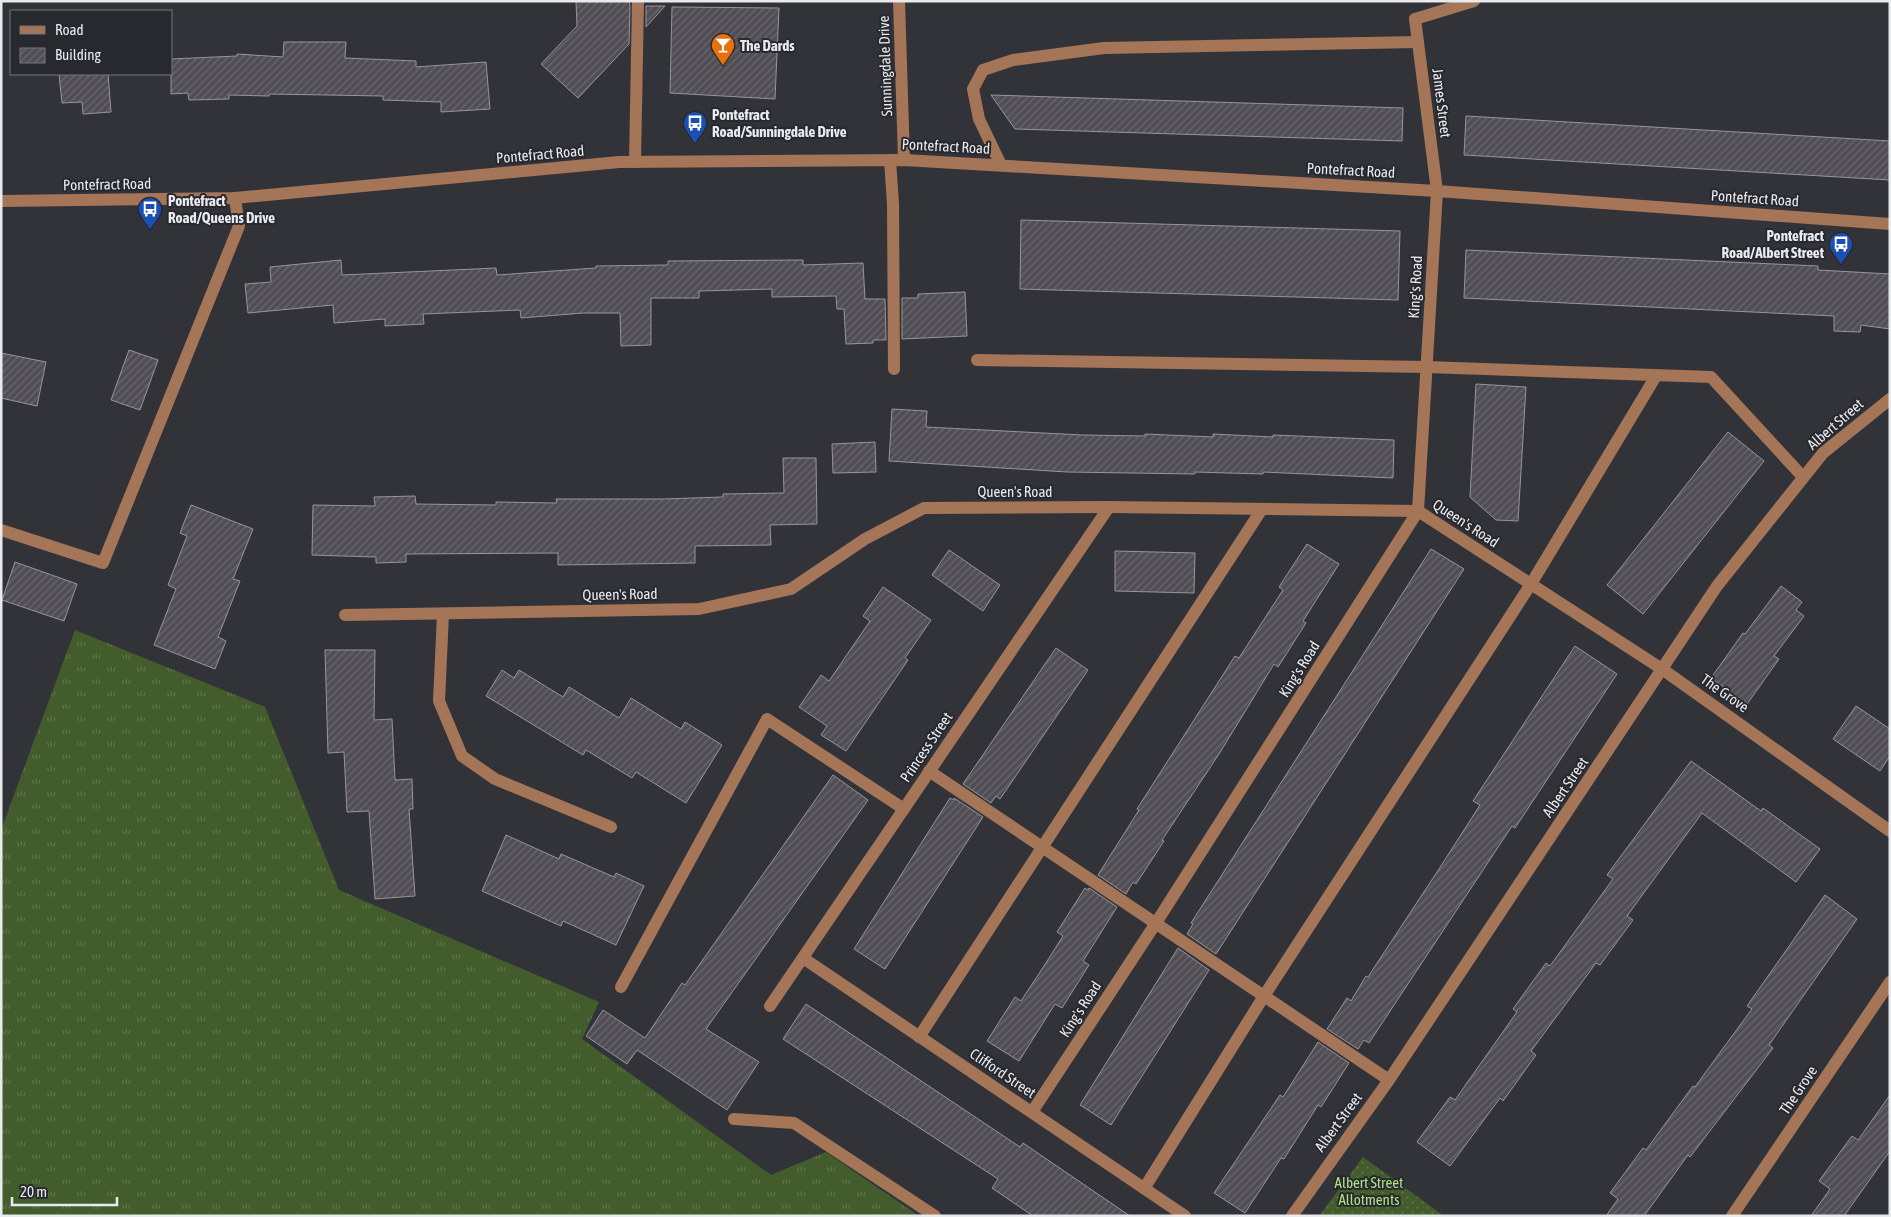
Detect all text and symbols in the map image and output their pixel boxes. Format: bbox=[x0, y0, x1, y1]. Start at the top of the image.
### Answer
legend bbox=[10, 10, 172, 75]
street label: Sunningdale Drive bbox=[875, 15, 895, 117]
text: Road bbox=[55, 21, 84, 38]
bar icon: The Dards bbox=[710, 32, 736, 66]
place label: The Dards bbox=[740, 37, 795, 54]
text: Building bbox=[55, 46, 101, 63]
street label: James Street bbox=[1429, 67, 1455, 139]
place label: Pontefract Road/Sunningdale Drive bbox=[712, 106, 847, 140]
bus stop icon: Pontefract Road/Sunningdale Drive bbox=[682, 110, 708, 144]
street label: Pontefract Road bbox=[901, 135, 991, 157]
street label: Pontefract Road bbox=[495, 142, 585, 166]
street label: Pontefract Road bbox=[1306, 159, 1396, 181]
street label: Pontefract Road bbox=[63, 175, 151, 193]
street label: Pontefract Road bbox=[1710, 186, 1800, 210]
place label: Pontefract Road/Queens Drive bbox=[168, 192, 275, 226]
bus stop icon: Pontefract Road/Queens Drive bbox=[137, 196, 163, 230]
place label: Pontefract Road/Albert Street bbox=[1721, 227, 1825, 261]
bus stop icon: Pontefract Road/Albert Street bbox=[1828, 231, 1854, 265]
street label: King's Road bbox=[1405, 255, 1425, 319]
street label: Albert Street bbox=[1803, 395, 1867, 453]
street label: Queen's Road bbox=[978, 483, 1052, 500]
street label: Queen's Road bbox=[1430, 495, 1502, 551]
street label: Queen's Road bbox=[582, 585, 658, 603]
street label: King's Road bbox=[1275, 638, 1323, 700]
street label: The Grove bbox=[1698, 670, 1752, 716]
street label: Princess Street bbox=[896, 709, 956, 785]
street label: Albert Street bbox=[1539, 754, 1591, 820]
street label: King's Road bbox=[1056, 978, 1104, 1040]
street label: Clifford Street bbox=[967, 1045, 1039, 1101]
street label: The Grove bbox=[1776, 1062, 1820, 1117]
street label: Albert Street bbox=[1311, 1089, 1365, 1155]
scale bar bbox=[12, 1174, 118, 1206]
park label: Albert Street Allotments bbox=[1335, 1174, 1403, 1208]
text: 20 m bbox=[20, 1183, 47, 1200]

